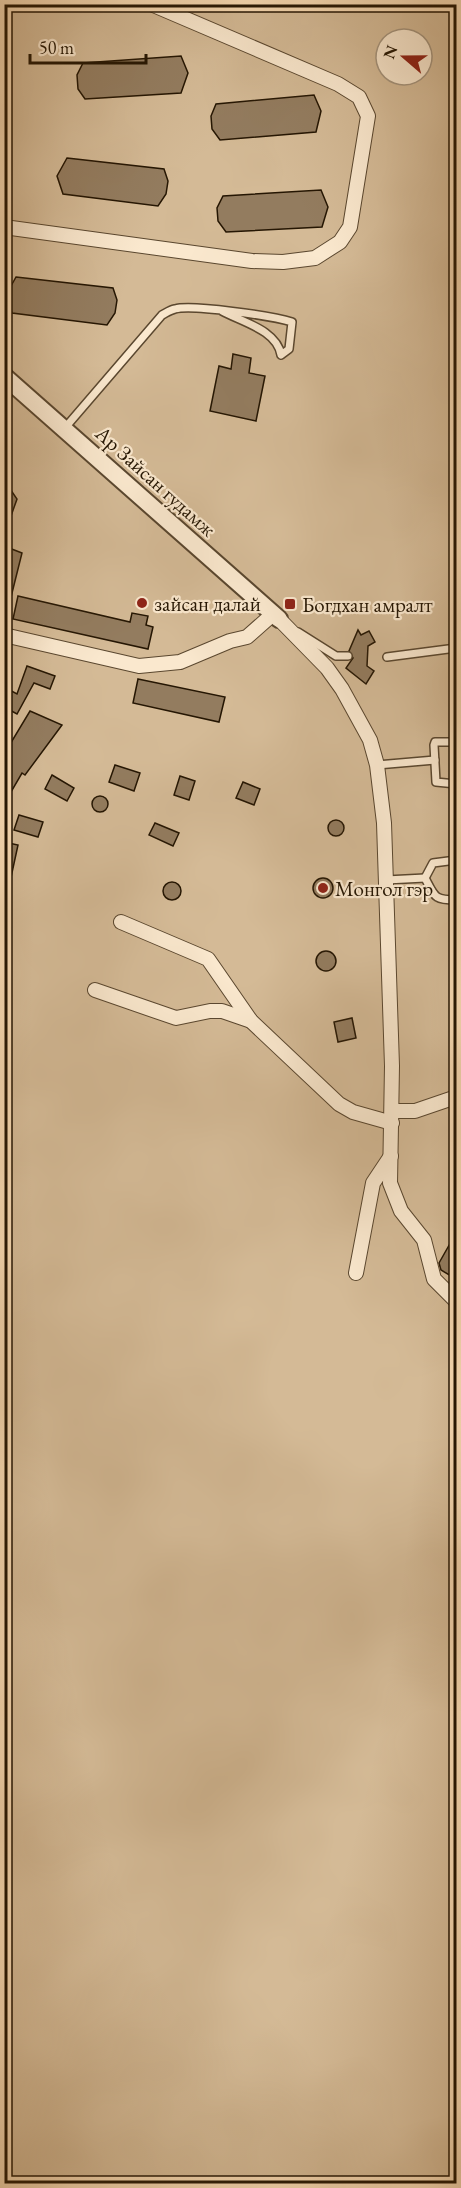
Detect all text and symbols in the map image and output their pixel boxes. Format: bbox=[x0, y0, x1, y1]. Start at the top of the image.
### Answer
scale bar bbox=[30, 27, 146, 65]
north arrow bbox=[374, 27, 434, 87]
text: 50 m bbox=[39, 36, 74, 59]
text: N bbox=[378, 42, 402, 62]
street label: Ар Зайсан гудамж bbox=[89, 419, 222, 543]
place label: зайсан далай bbox=[154, 590, 261, 617]
place label: Богдхан амралт bbox=[302, 591, 433, 618]
marker: зайсан далай bbox=[135, 596, 149, 610]
marker: Богдхан амралт bbox=[283, 597, 297, 611]
place label: Монгол гэр bbox=[335, 875, 433, 902]
marker: Монгол гэр bbox=[316, 881, 330, 895]

